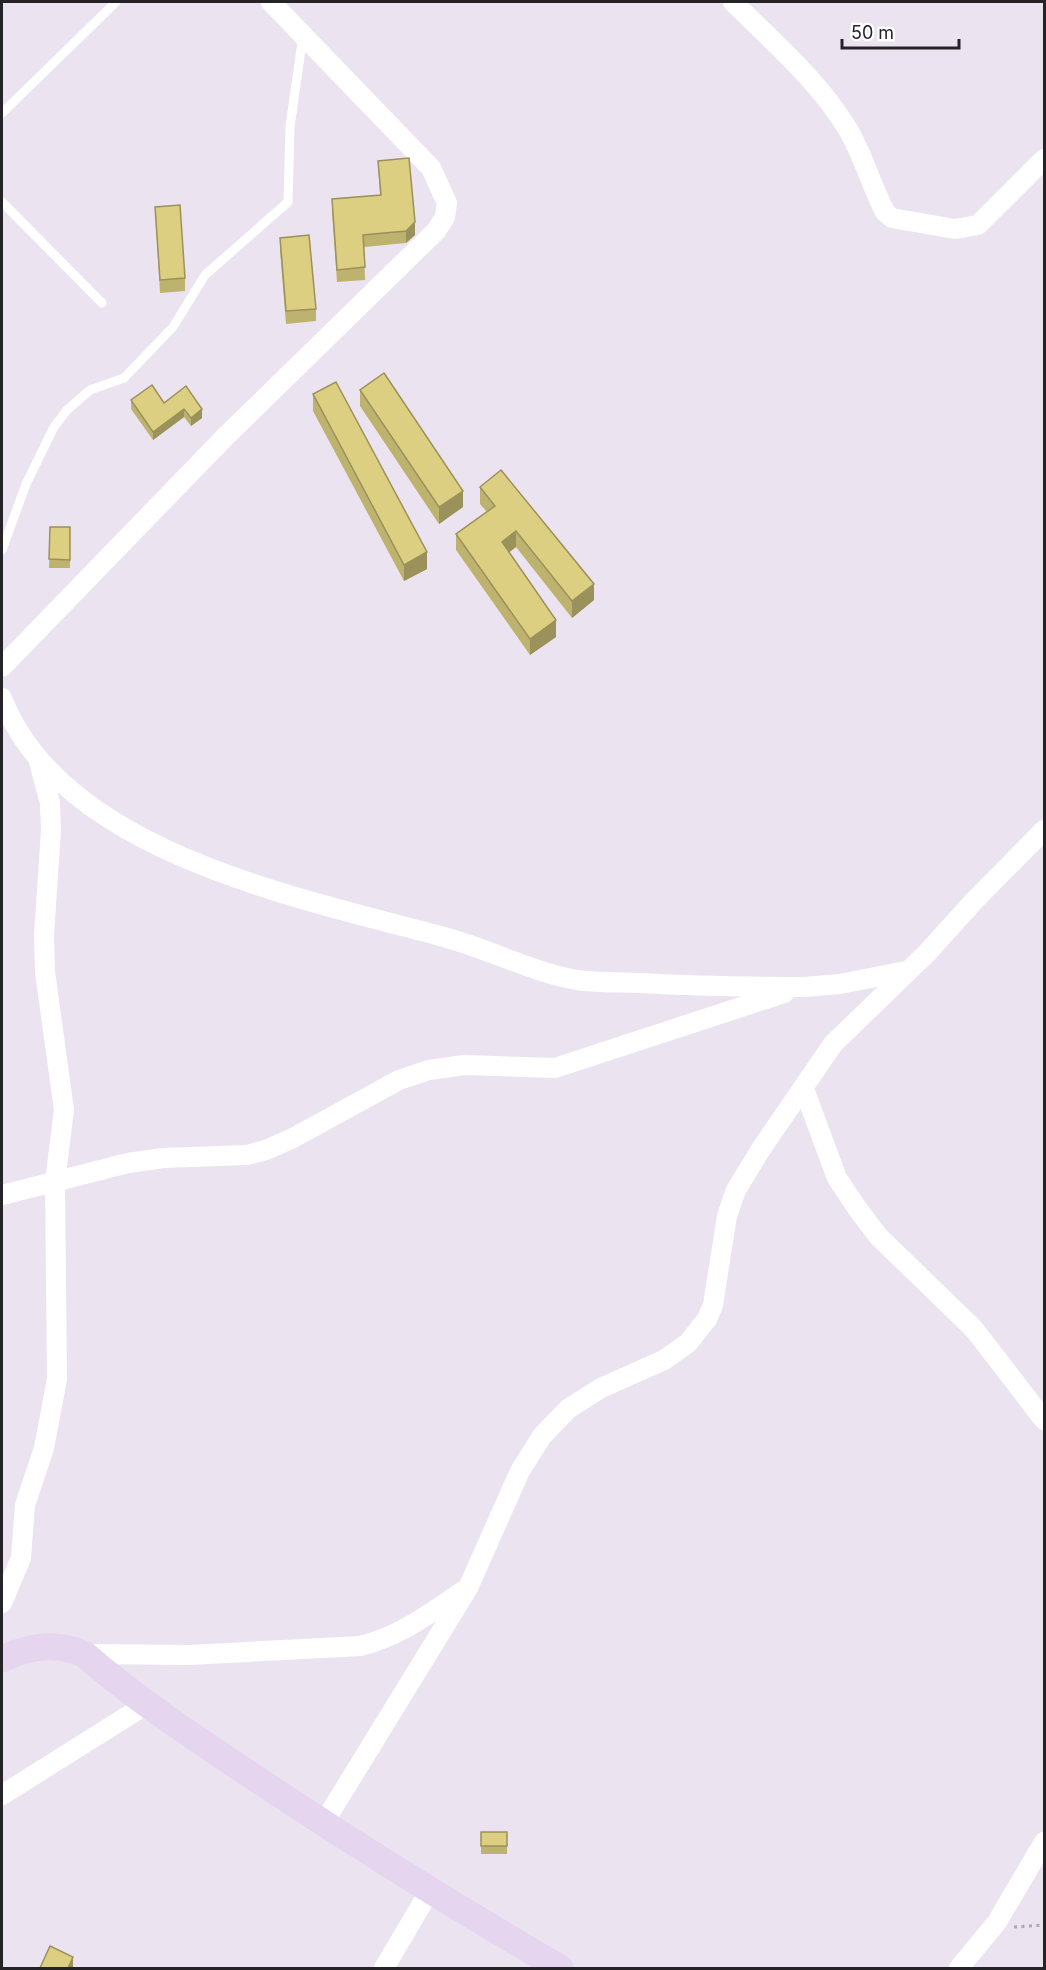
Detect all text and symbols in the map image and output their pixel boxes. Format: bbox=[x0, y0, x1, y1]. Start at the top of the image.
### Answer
scale bar bbox=[842, 12, 959, 50]
text: 50 m bbox=[851, 22, 894, 43]

